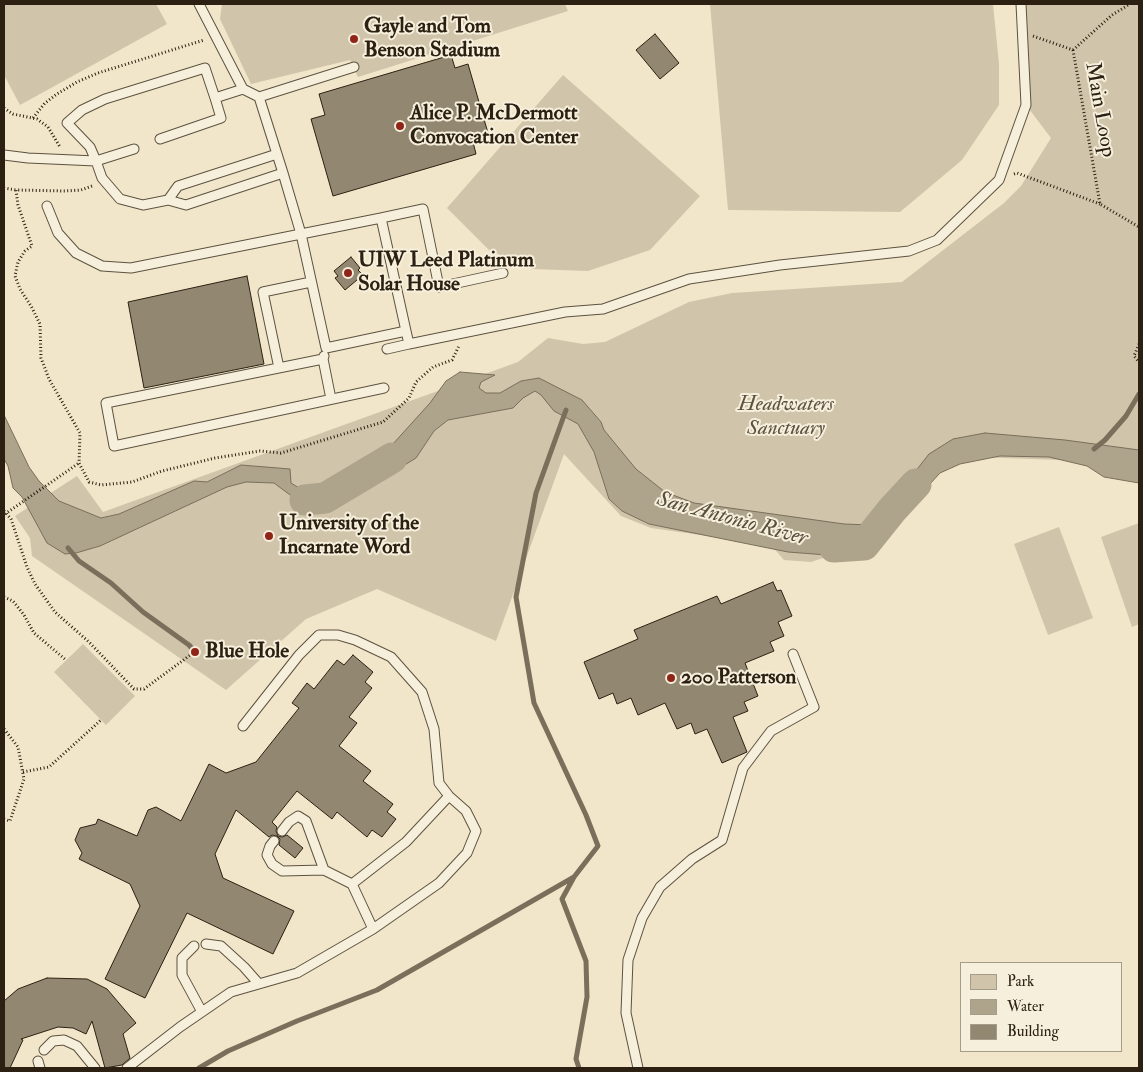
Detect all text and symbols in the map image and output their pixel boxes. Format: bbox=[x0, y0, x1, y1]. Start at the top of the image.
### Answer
place label: Gayle and Tom Benson Stadium bbox=[364, 14, 500, 64]
marker: Gayle and Tom Benson Stadium bbox=[348, 33, 360, 45]
street label: Main Loop bbox=[1078, 61, 1120, 159]
place label: Alice P. McDermott Convocation Center bbox=[410, 101, 578, 151]
marker: Alice P. McDermott Convocation Center bbox=[394, 120, 406, 132]
place label: UIW Leed Platinum Solar House bbox=[358, 248, 534, 298]
marker: UIW Leed Platinum Solar House bbox=[342, 267, 354, 279]
park label: Headwaters Sanctuary bbox=[738, 392, 834, 442]
water label: San Antonio River bbox=[654, 487, 810, 553]
place label: University of the Incarnate Word bbox=[279, 511, 419, 561]
marker: University of the Incarnate Word bbox=[263, 530, 275, 542]
place label: Blue Hole bbox=[205, 639, 289, 665]
marker: Blue Hole bbox=[189, 646, 201, 658]
place label: 200 Patterson bbox=[681, 665, 796, 691]
marker: 200 Patterson bbox=[665, 672, 677, 684]
legend bbox=[960, 962, 1123, 1052]
text: Park bbox=[1007, 972, 1034, 991]
text: Water bbox=[1007, 997, 1044, 1016]
text: Building bbox=[1007, 1022, 1059, 1041]

